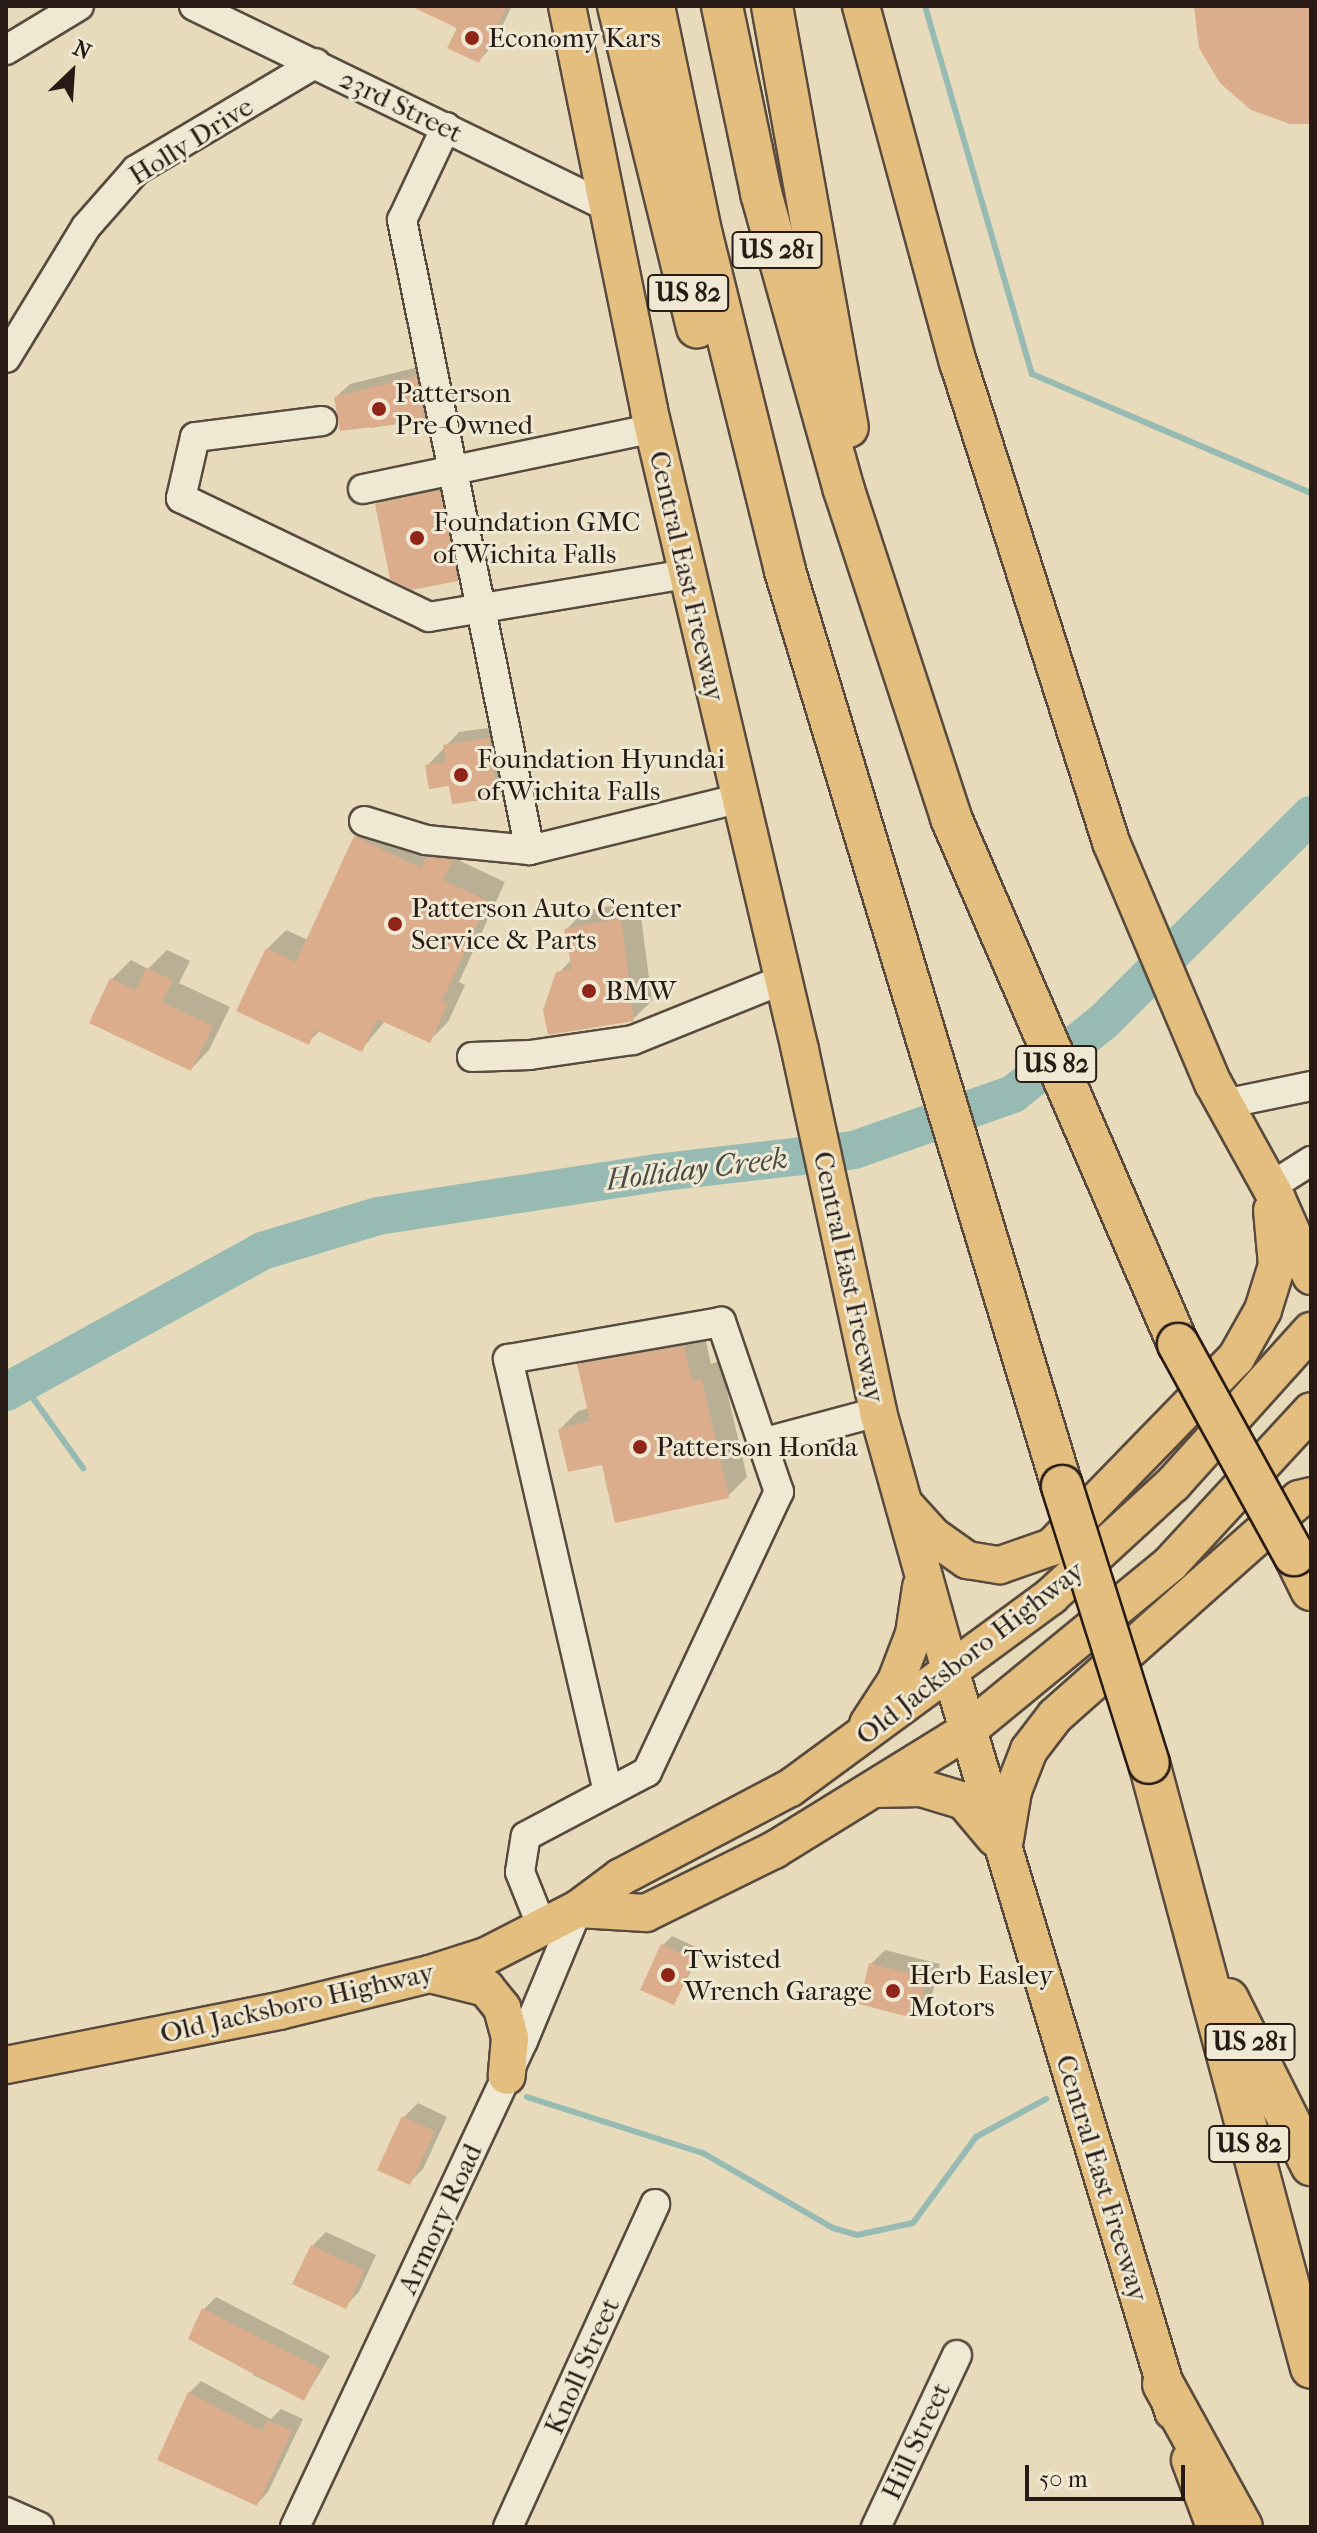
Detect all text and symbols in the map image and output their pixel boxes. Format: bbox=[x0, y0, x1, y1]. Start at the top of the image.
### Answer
place label: Economy Kars bbox=[488, 21, 661, 55]
marker: Economy Kars bbox=[463, 29, 481, 47]
north arrow bbox=[32, 32, 112, 112]
text: N bbox=[69, 35, 95, 66]
street label: 23rd Street bbox=[334, 62, 468, 150]
street label: Holly Drive bbox=[123, 90, 259, 192]
road number: US 281 bbox=[731, 228, 823, 272]
road number: US 82 bbox=[646, 271, 730, 315]
place label: Patterson Pre-Owned bbox=[395, 376, 533, 442]
marker: Patterson Pre-Owned bbox=[370, 400, 388, 418]
street label: Central East Freeway bbox=[642, 448, 732, 704]
place label: Foundation GMC of Wichita Falls bbox=[433, 505, 640, 571]
marker: Foundation GMC of Wichita Falls bbox=[408, 529, 426, 547]
place label: Foundation Hyundai of Wichita Falls bbox=[477, 742, 725, 808]
marker: Foundation Hyundai of Wichita Falls bbox=[452, 766, 470, 784]
place label: Patterson Auto Center Service & Parts bbox=[411, 891, 681, 957]
marker: Patterson Auto Center Service & Parts bbox=[386, 915, 404, 933]
place label: BMW bbox=[605, 974, 676, 1008]
marker: BMW bbox=[580, 982, 598, 1000]
road number: US 82 bbox=[1014, 1042, 1098, 1086]
water label: Holliday Creek bbox=[604, 1141, 790, 1199]
street label: Central East Freeway bbox=[806, 1148, 892, 1406]
place label: Patterson Honda bbox=[656, 1430, 858, 1464]
marker: Patterson Honda bbox=[631, 1438, 649, 1456]
street label: Old Jacksboro Highway bbox=[849, 1554, 1091, 1752]
place label: Twisted Wrench Garage bbox=[684, 1942, 872, 2008]
street label: Old Jacksboro Highway bbox=[157, 1955, 437, 2051]
place label: Herb Easley Motors bbox=[909, 1958, 1053, 2024]
marker: Twisted Wrench Garage bbox=[659, 1966, 677, 1984]
marker: Herb Easley Motors bbox=[884, 1982, 902, 2000]
road number: US 281 bbox=[1204, 2020, 1296, 2064]
street label: Central East Freeway bbox=[1049, 2051, 1155, 2305]
road number: US 82 bbox=[1207, 2122, 1291, 2166]
street label: Armory Road bbox=[390, 2138, 490, 2300]
street label: Knoll Street bbox=[537, 2293, 627, 2439]
street label: Hill Street bbox=[874, 2377, 958, 2505]
scale bar bbox=[1029, 2449, 1189, 2499]
text: 50 m bbox=[1039, 2465, 1088, 2493]

